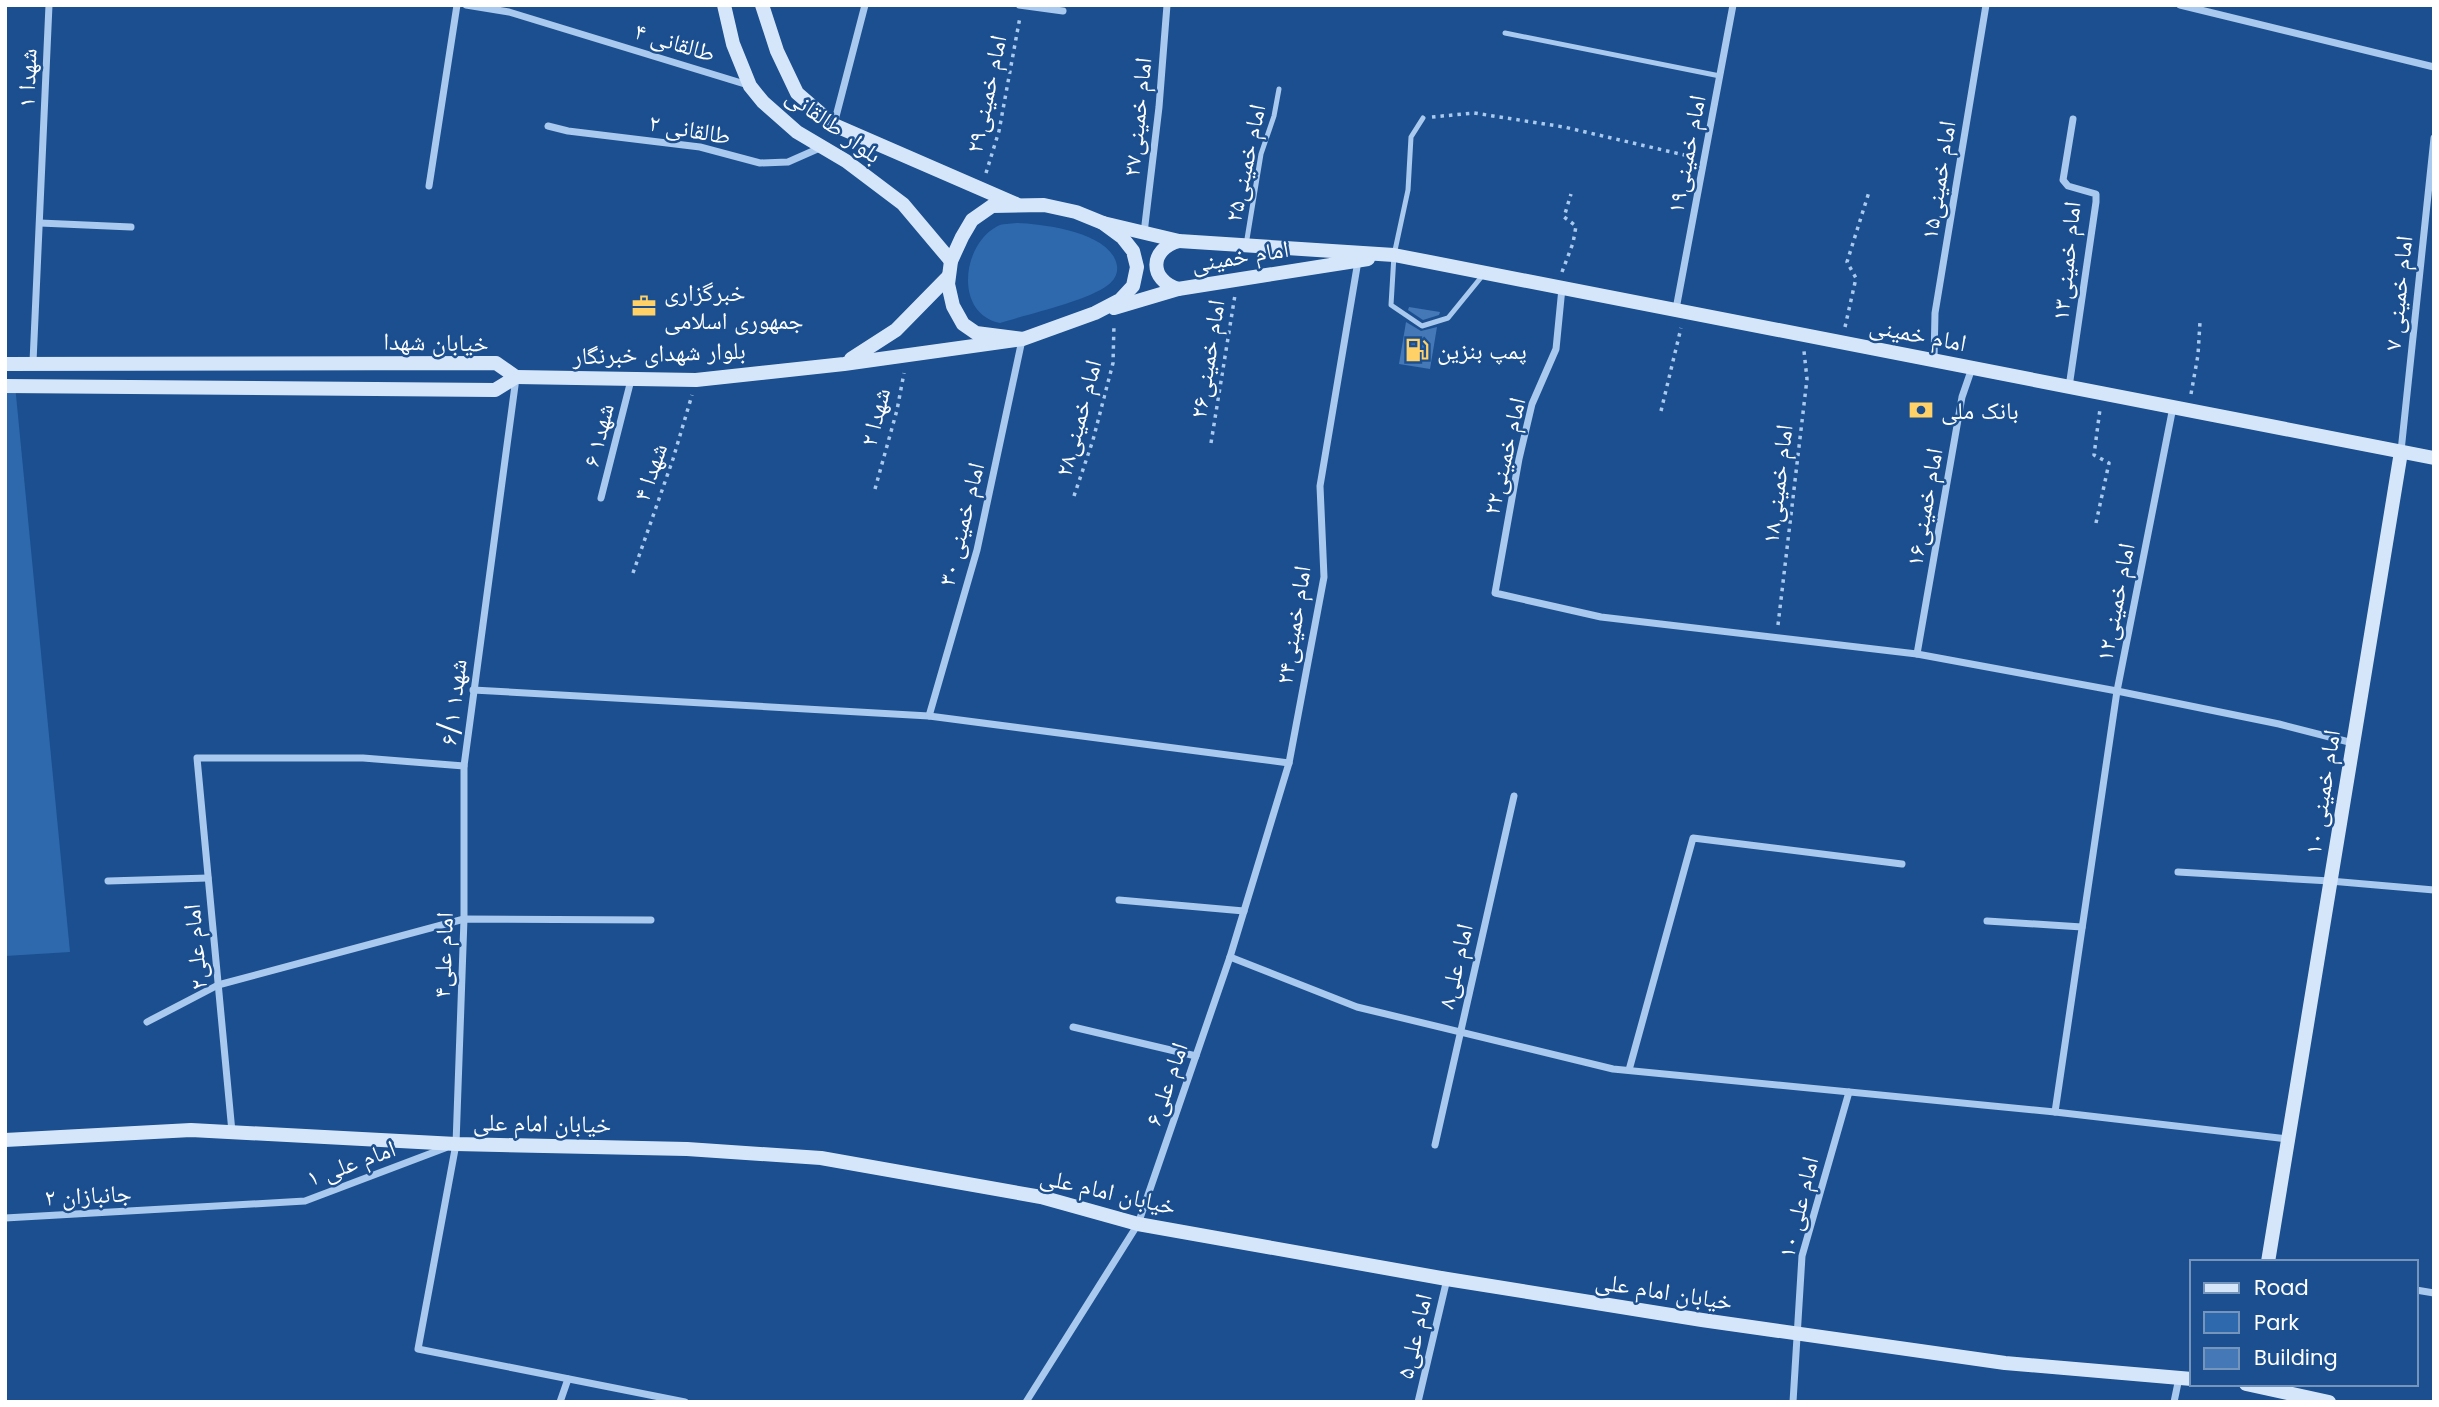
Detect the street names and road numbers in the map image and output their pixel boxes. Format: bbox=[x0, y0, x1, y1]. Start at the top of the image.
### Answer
street label: طالقانی ۴ bbox=[631, 14, 719, 70]
street label: امام خمینی۲۹ bbox=[957, 32, 1015, 156]
street label: شهدا ۱ bbox=[9, 48, 45, 108]
street label: امام خمینی۲۷ bbox=[1114, 56, 1160, 178]
street label: بلوار طالقانی bbox=[780, 79, 888, 171]
street label: امام خمینی۱۹ bbox=[1658, 92, 1714, 216]
street label: امام خمینی۲۵ bbox=[1216, 101, 1274, 225]
street label: طالقانی ۲ bbox=[646, 106, 734, 152]
street label: امام خمینی۱۵ bbox=[1912, 118, 1964, 242]
street label: امام خمینی۱۳ bbox=[2043, 200, 2089, 322]
street label: امام خمینی bbox=[1189, 232, 1291, 280]
street label: امام خمینی ۷ bbox=[2376, 234, 2420, 352]
street label: امام خمینی۲۶ bbox=[1181, 297, 1233, 421]
street label: امام خمینی bbox=[1867, 308, 1969, 360]
street label: خیابان شهدا bbox=[383, 325, 489, 359]
street label: بلوار شهدای خبرنگار bbox=[571, 333, 746, 373]
street label: امام خمینی۲۸ bbox=[1047, 356, 1109, 480]
street label: شهدا ۲ bbox=[852, 384, 898, 450]
street label: امام خمینی۲۲ bbox=[1474, 394, 1534, 518]
street label: شهد۱ ۶ bbox=[574, 400, 622, 470]
street label: امام خمینی۱۸ bbox=[1753, 423, 1801, 545]
street label: شهدا ۴ bbox=[625, 439, 675, 505]
street label: امام خمینی۱۶ bbox=[1897, 445, 1951, 569]
street label: امام خمینی ۳۰ bbox=[930, 459, 992, 589]
street label: امام خمینی۱۲ bbox=[2087, 540, 2143, 664]
street label: امام خمینی۲۴ bbox=[1267, 563, 1319, 687]
street label: شهد۱ ۶/۱ bbox=[431, 657, 475, 747]
street label: امام خمینی ۱۰ bbox=[2296, 727, 2348, 857]
street label: امام علی۲ bbox=[175, 903, 215, 991]
street label: امام علی۴ bbox=[425, 911, 461, 999]
street label: امام علی۸ bbox=[1429, 920, 1481, 1012]
street label: امام علی۶ bbox=[1136, 1038, 1196, 1130]
street label: خیابان امام علی bbox=[472, 1105, 612, 1141]
street label: امام علی ۱ bbox=[302, 1132, 400, 1194]
street label: امام علی ۱۰ bbox=[1769, 1153, 1827, 1261]
street label: خیابان امام علی bbox=[1037, 1159, 1179, 1223]
street label: جانبازان ۲ bbox=[44, 1176, 132, 1214]
street label: خیابان امام علی bbox=[1593, 1264, 1735, 1318]
street label: امام علی۵ bbox=[1388, 1290, 1440, 1382]

